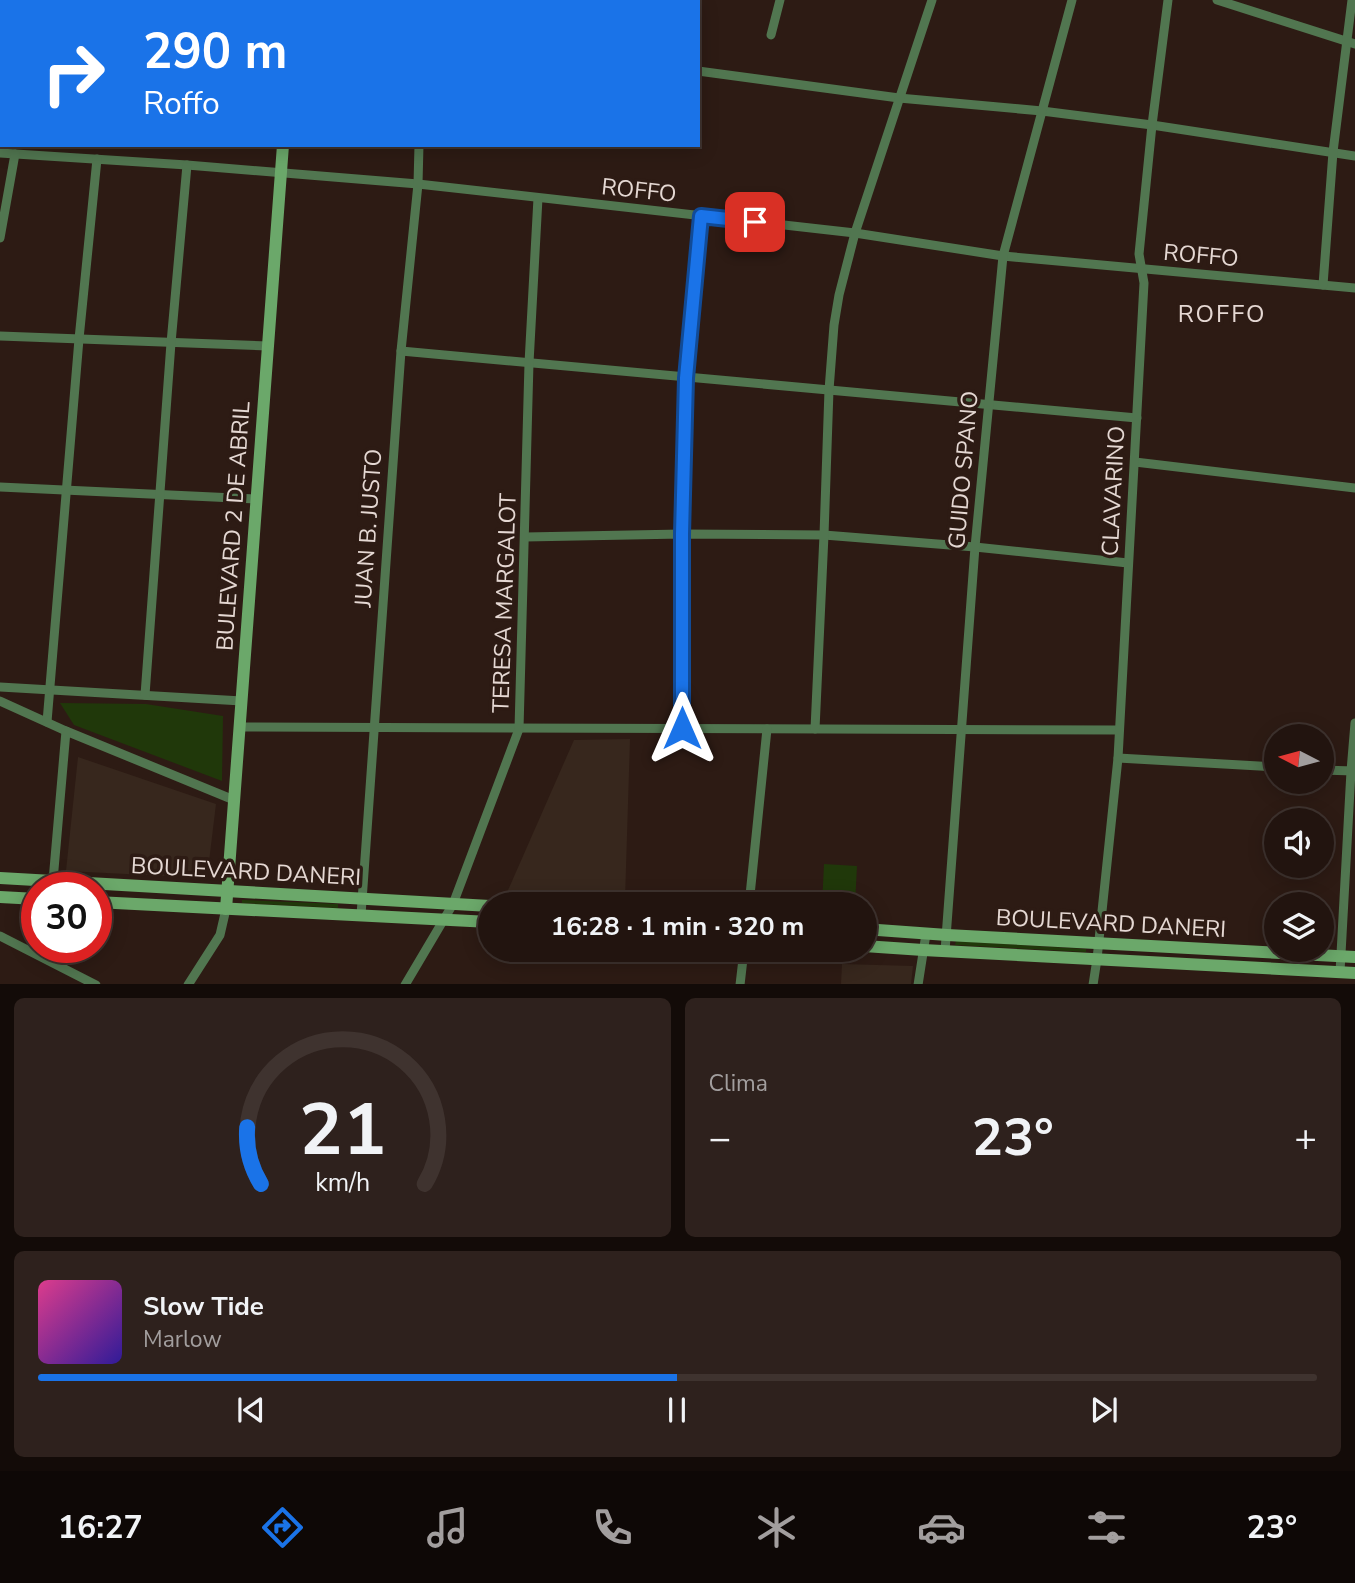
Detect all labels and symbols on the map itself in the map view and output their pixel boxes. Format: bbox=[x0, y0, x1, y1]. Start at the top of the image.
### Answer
street label: ROFFO bbox=[600, 171, 678, 210]
pin bbox=[725, 192, 785, 252]
street label: ROFFO bbox=[1162, 237, 1240, 274]
district label: ROFFO bbox=[1178, 298, 1266, 330]
street label: GUIDO SPANO bbox=[941, 390, 986, 550]
street label: BULEVARD 2 DE ABRIL bbox=[209, 400, 258, 652]
street label: CLAVARINO bbox=[1095, 425, 1132, 557]
street label: JUAN B. JUSTO bbox=[347, 448, 389, 609]
street label: TERESA MARGALOT bbox=[485, 492, 524, 713]
position arrow bbox=[645, 691, 719, 765]
north arrow bbox=[1264, 724, 1334, 794]
street label: BOULEVARD DANERI bbox=[130, 850, 362, 893]
speed limit sign: 30 bbox=[21, 872, 112, 963]
street label: BOULEVARD DANERI bbox=[995, 902, 1227, 945]

